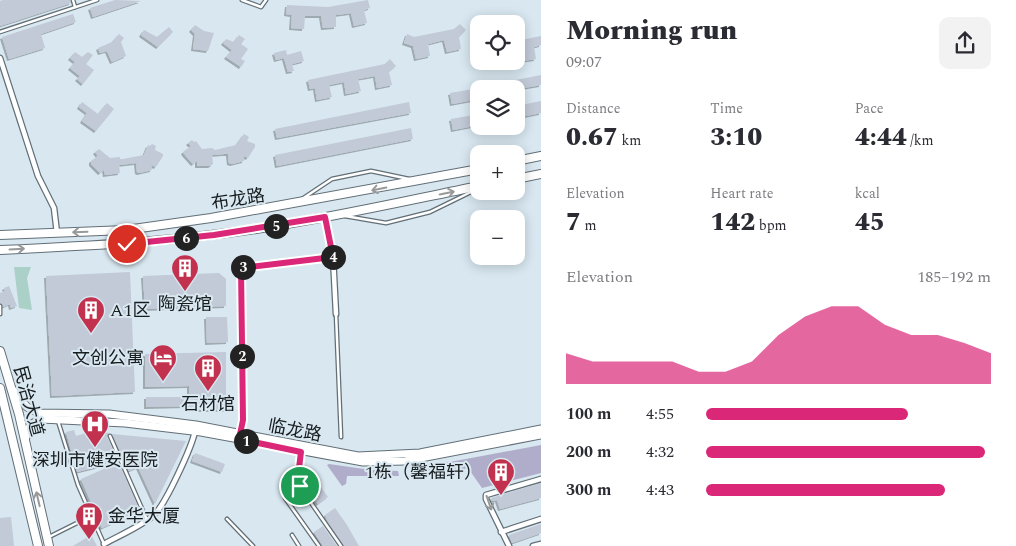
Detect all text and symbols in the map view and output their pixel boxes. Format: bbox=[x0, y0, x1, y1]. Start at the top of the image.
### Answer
text: Morning run bbox=[566, 9, 737, 52]
map controls bbox=[470, 15, 525, 265]
button: locate bbox=[470, 15, 525, 70]
button: share bbox=[939, 17, 991, 69]
text: 09:07 bbox=[566, 50, 602, 74]
button: layers bbox=[470, 80, 525, 135]
text: Distance bbox=[566, 98, 621, 119]
text: Time bbox=[710, 98, 743, 119]
text: Pace bbox=[855, 98, 884, 119]
text: 0.67 bbox=[566, 119, 618, 157]
text: 3:10 bbox=[710, 119, 762, 157]
text: 4:44 bbox=[855, 119, 907, 157]
text: km bbox=[618, 130, 641, 151]
text: /km bbox=[907, 130, 934, 151]
button: + bbox=[470, 145, 525, 200]
street label: 布龙路 bbox=[209, 182, 267, 217]
text: Elevation bbox=[566, 183, 625, 204]
text: Heart rate bbox=[710, 183, 774, 204]
text: kcal bbox=[855, 183, 880, 204]
one-way arrow bbox=[372, 184, 388, 194]
one-way arrow bbox=[438, 187, 454, 197]
text: 7 bbox=[566, 204, 581, 242]
text: 142 bbox=[710, 204, 755, 242]
text: 45 bbox=[855, 204, 885, 242]
button: − bbox=[470, 210, 525, 265]
pin: 5 bbox=[264, 214, 288, 238]
text: m bbox=[581, 215, 597, 236]
text: bpm bbox=[755, 215, 787, 236]
text: 5 bbox=[273, 216, 280, 237]
pin bbox=[106, 223, 148, 265]
pin: 6 bbox=[174, 226, 198, 250]
one-way arrow bbox=[73, 227, 89, 236]
text: 6 bbox=[183, 228, 190, 249]
icon: check bbox=[113, 230, 141, 258]
pin: 4 bbox=[320, 244, 346, 270]
one-way arrow bbox=[9, 245, 25, 254]
text: 4 bbox=[330, 247, 337, 268]
building icon: 陶瓷馆 bbox=[170, 253, 200, 292]
pin: 3 bbox=[230, 254, 256, 280]
text: 3 bbox=[240, 257, 247, 278]
text: Elevation bbox=[566, 265, 633, 289]
text: 185–192 m bbox=[917, 265, 991, 289]
place label: 陶瓷馆 bbox=[158, 291, 212, 318]
building icon: A1区 bbox=[76, 295, 106, 334]
place label: A1区 bbox=[110, 297, 151, 324]
hotel icon: 文创公寓 bbox=[148, 343, 178, 382]
pin: 2 bbox=[230, 344, 254, 368]
place label: 文创公寓 bbox=[72, 345, 144, 372]
text: 2 bbox=[239, 346, 246, 367]
building icon: 石材馆 bbox=[193, 353, 223, 392]
street label: 民治大道 bbox=[6, 363, 51, 439]
place label: 石材馆 bbox=[181, 391, 235, 418]
text: 100 m bbox=[566, 402, 611, 426]
text: 4:55 bbox=[646, 402, 674, 426]
hospital icon: 深圳市健安医院 bbox=[80, 409, 110, 448]
street label: 临龙路 bbox=[266, 412, 324, 449]
pin: 1 bbox=[234, 428, 258, 454]
text: 1 bbox=[243, 431, 250, 452]
text: 200 m bbox=[566, 440, 611, 464]
text: 4:32 bbox=[646, 440, 674, 464]
place label: 深圳市健安医院 bbox=[32, 447, 158, 474]
building icon: 1栋（馨福轩） bbox=[486, 457, 516, 496]
place label: 1栋（馨福轩） bbox=[365, 459, 482, 486]
pin bbox=[279, 465, 321, 507]
icon: arrive bbox=[286, 472, 314, 500]
text: 300 m bbox=[566, 478, 611, 502]
text: 4:43 bbox=[646, 478, 674, 502]
one-way arrow bbox=[33, 491, 42, 507]
one-way arrow bbox=[485, 495, 494, 510]
building icon: 金华大厦 bbox=[74, 501, 104, 540]
place label: 金华大厦 bbox=[108, 503, 180, 530]

